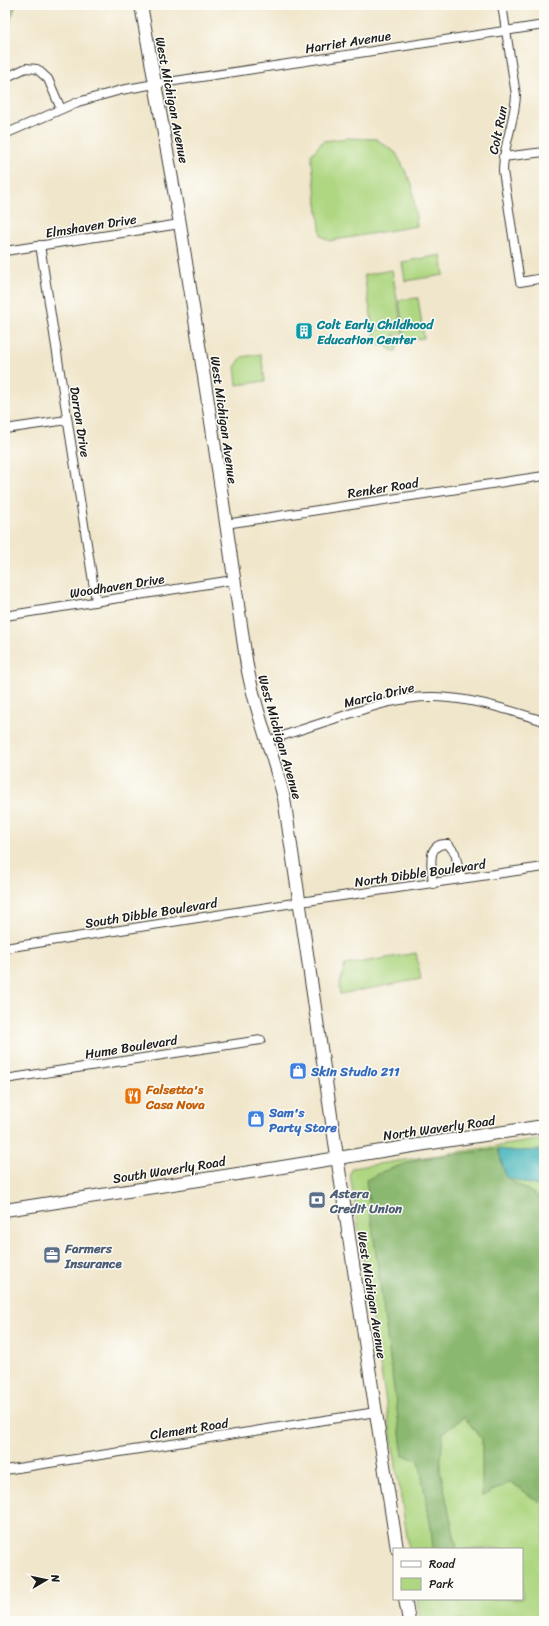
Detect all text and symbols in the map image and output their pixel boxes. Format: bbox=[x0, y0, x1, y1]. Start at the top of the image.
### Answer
street label: Harriet Avenue bbox=[304, 24, 392, 60]
street label: West Michigan Avenue bbox=[148, 35, 196, 166]
street label: Colt Run bbox=[482, 103, 514, 157]
street label: Elmshaven Drive bbox=[44, 207, 139, 245]
place label: Colt Early Childhood Education Center bbox=[316, 313, 434, 351]
building icon: Colt Early Childhood Education Center bbox=[294, 321, 314, 341]
street label: West Michigan Avenue bbox=[204, 355, 244, 486]
street label: Darron Drive bbox=[63, 385, 97, 459]
street label: Renker Road bbox=[346, 471, 421, 505]
street label: Woodhaven Drive bbox=[68, 567, 166, 605]
street label: West Michigan Avenue bbox=[251, 672, 309, 802]
street label: Marcia Drive bbox=[341, 676, 417, 714]
street label: North Dibble Boulevard bbox=[353, 852, 488, 894]
street label: South Dibble Boulevard bbox=[83, 891, 220, 935]
street label: Hume Boulevard bbox=[83, 1028, 180, 1066]
place label: Skin Studio 211 bbox=[310, 1060, 400, 1083]
shop icon: Skin Studio 211 bbox=[288, 1061, 308, 1081]
place label: Falsetta's Casa Nova bbox=[145, 1078, 205, 1116]
restaurant icon: Falsetta's Casa Nova bbox=[123, 1086, 143, 1106]
place label: Sam's Party Store bbox=[268, 1101, 337, 1139]
shop icon: Sam's Party Store bbox=[246, 1109, 266, 1129]
street label: North Waverly Road bbox=[382, 1109, 498, 1147]
street label: South Waverly Road bbox=[111, 1150, 228, 1190]
place label: Astera Credit Union bbox=[329, 1182, 403, 1220]
bank icon: Astera Credit Union bbox=[307, 1190, 327, 1210]
street label: West Michigan Avenue bbox=[351, 1230, 393, 1361]
place label: Farmers Insurance bbox=[64, 1237, 122, 1275]
office icon: Farmers Insurance bbox=[42, 1245, 62, 1265]
street label: Clement Road bbox=[148, 1411, 231, 1447]
legend bbox=[393, 1548, 523, 1600]
text: Road bbox=[429, 1553, 456, 1575]
north arrow bbox=[26, 1560, 66, 1600]
text: N bbox=[45, 1572, 65, 1584]
text: Park bbox=[429, 1573, 454, 1595]

